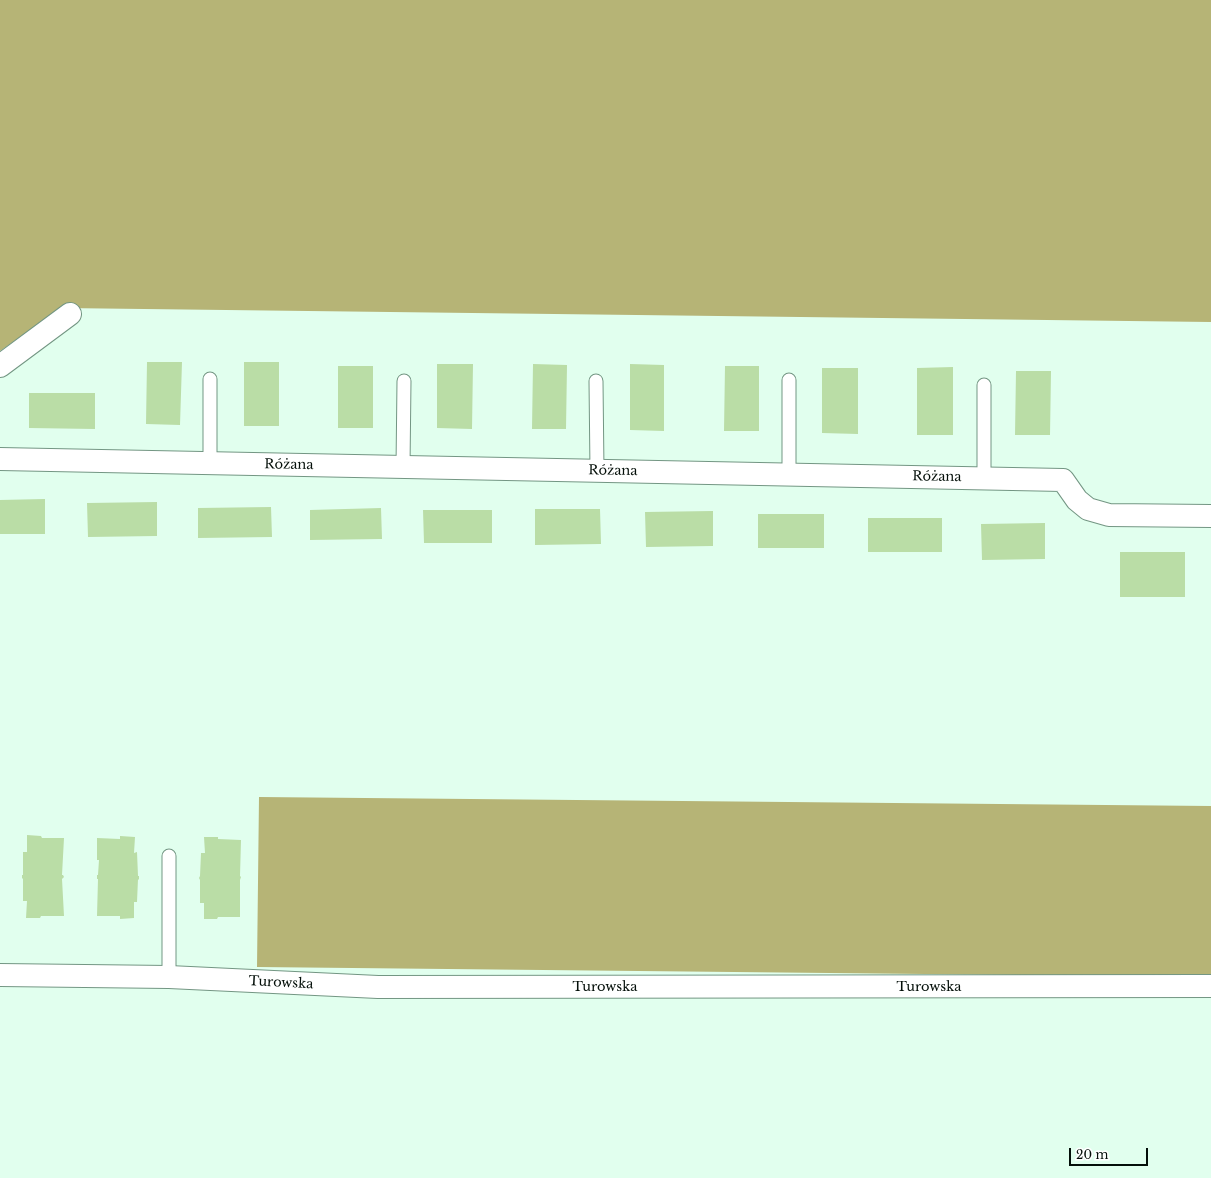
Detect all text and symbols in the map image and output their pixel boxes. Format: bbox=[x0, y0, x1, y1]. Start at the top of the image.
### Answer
street label: Różana bbox=[264, 457, 314, 473]
street label: Różana bbox=[588, 463, 638, 479]
street label: Różana bbox=[912, 469, 962, 485]
street label: Turowska bbox=[248, 974, 314, 992]
street label: Turowska bbox=[573, 979, 637, 995]
street label: Turowska bbox=[897, 979, 961, 995]
scale bar bbox=[1071, 1140, 1150, 1166]
text: 20 m bbox=[1076, 1147, 1108, 1162]

